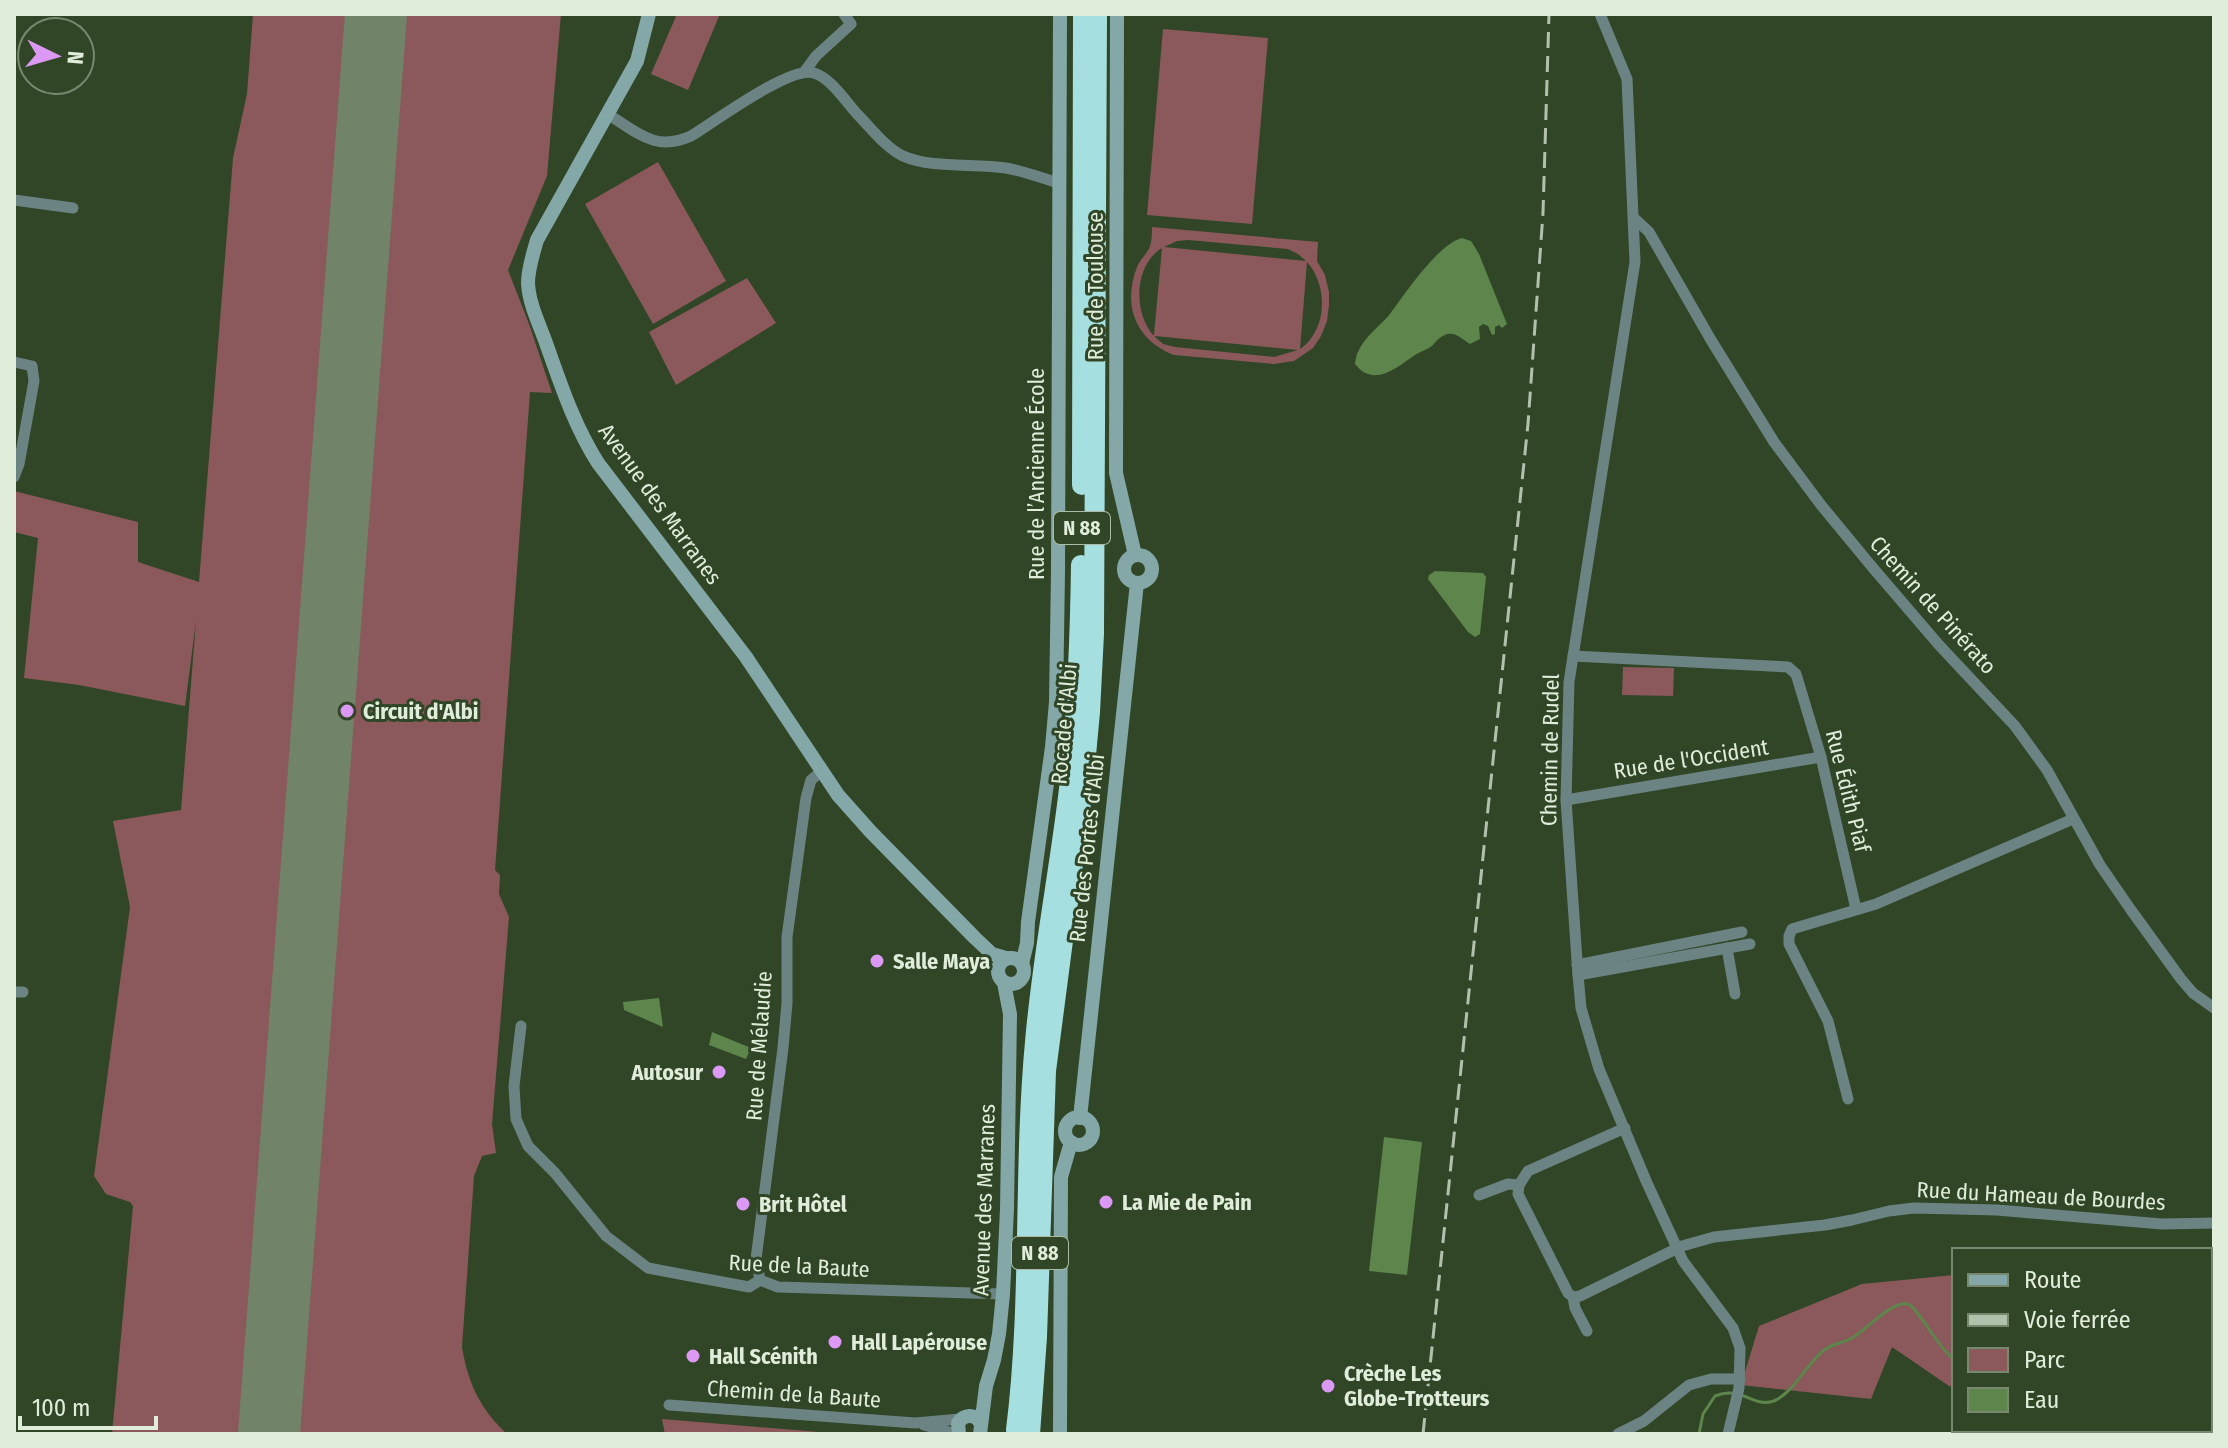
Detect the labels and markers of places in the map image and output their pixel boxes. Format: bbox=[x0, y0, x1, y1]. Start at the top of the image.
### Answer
place label: Circuit d'Albi bbox=[363, 698, 478, 725]
marker: Circuit d'Albi bbox=[338, 702, 356, 720]
place label: Salle Maya bbox=[893, 948, 990, 975]
marker: Salle Maya bbox=[868, 952, 886, 970]
place label: Autosur bbox=[630, 1059, 704, 1086]
marker: Autosur bbox=[710, 1063, 728, 1081]
place label: La Mie de Pain bbox=[1122, 1189, 1252, 1216]
place label: Brit Hôtel bbox=[759, 1191, 848, 1218]
marker: La Mie de Pain bbox=[1097, 1193, 1115, 1211]
marker: Brit Hôtel bbox=[734, 1195, 752, 1213]
place label: Hall Lapérouse bbox=[851, 1329, 987, 1356]
marker: Hall Lapérouse bbox=[826, 1333, 844, 1351]
place label: Hall Scénith bbox=[709, 1343, 818, 1370]
marker: Hall Scénith bbox=[684, 1347, 702, 1365]
place label: Crèche Les Globe-Trotteurs bbox=[1344, 1360, 1490, 1412]
marker: Crèche Les Globe-Trotteurs bbox=[1319, 1377, 1337, 1395]

